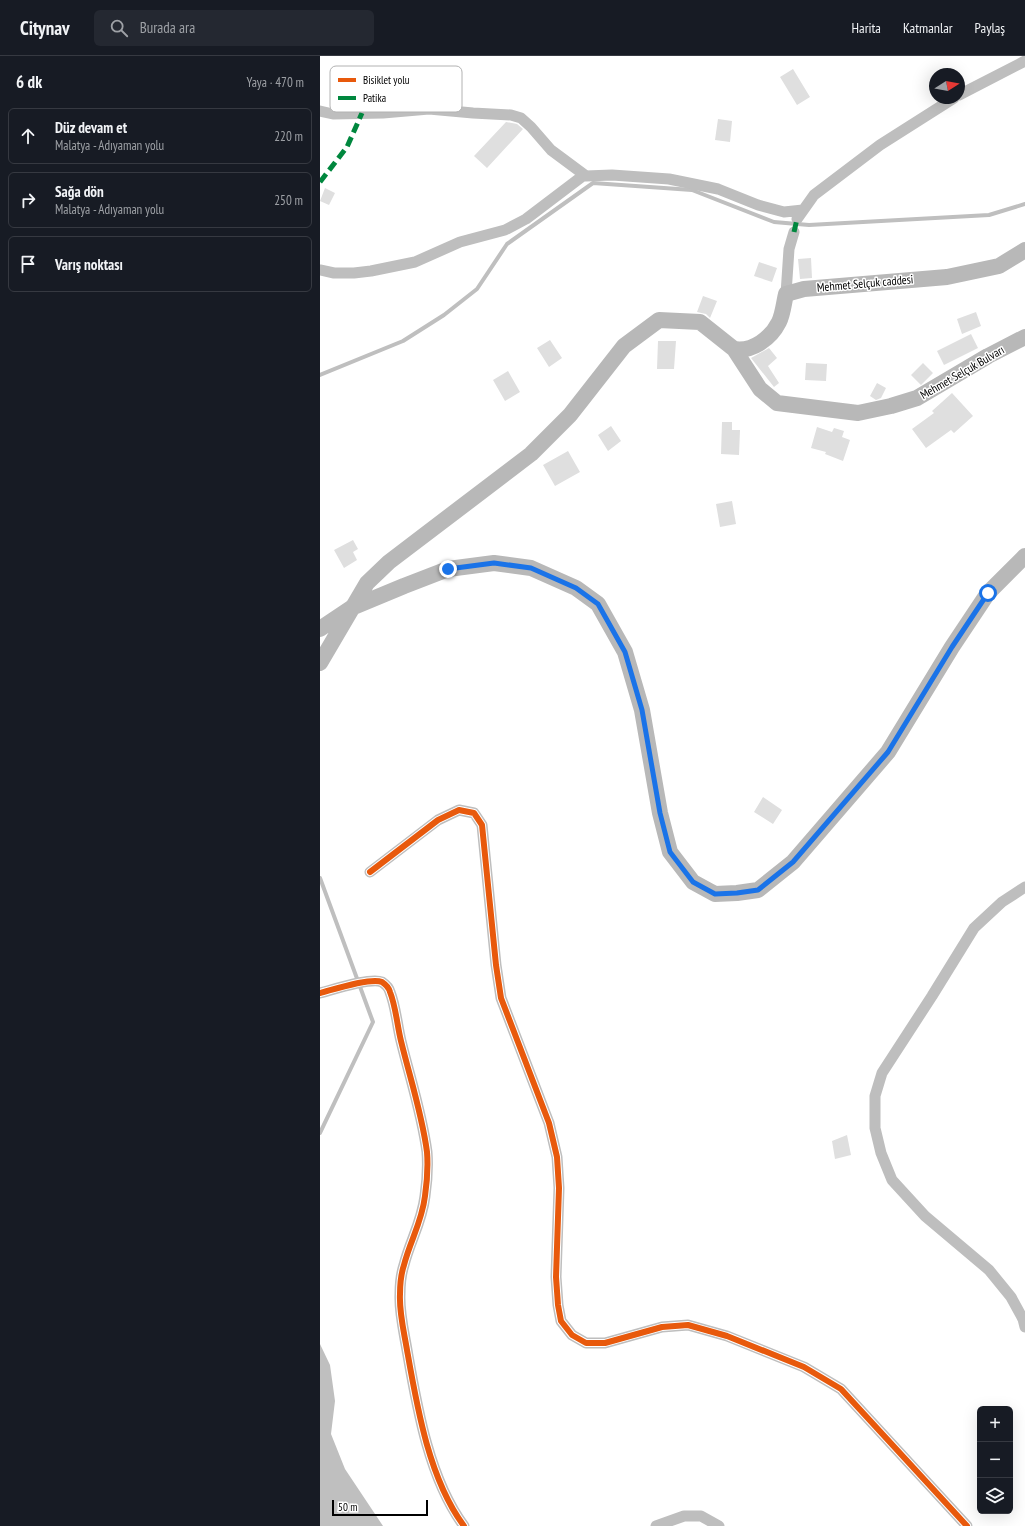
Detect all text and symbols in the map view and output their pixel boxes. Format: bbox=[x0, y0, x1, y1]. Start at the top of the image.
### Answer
search box bbox=[94, 10, 374, 46]
text: Citynav bbox=[20, 16, 70, 40]
icon: search bbox=[108, 17, 130, 39]
text: Burada ara bbox=[140, 18, 195, 37]
text: Harita bbox=[852, 19, 881, 37]
text: Katmanlar bbox=[903, 19, 953, 37]
text: Paylaş bbox=[975, 19, 1005, 37]
legend bbox=[330, 66, 462, 112]
north arrow bbox=[929, 68, 965, 104]
text: 6 dk bbox=[16, 71, 42, 93]
text: Bisiklet yolu bbox=[363, 73, 410, 87]
text: Yaya · 470 m bbox=[247, 74, 304, 91]
text: Patika bbox=[363, 91, 386, 105]
text: Düz devam et bbox=[55, 118, 127, 137]
icon: ahead bbox=[17, 125, 39, 147]
text: 220 m bbox=[274, 128, 303, 145]
text: Malatya - Adıyaman yolu bbox=[55, 137, 164, 154]
text: Sağa dön bbox=[55, 182, 104, 201]
icon: right bbox=[17, 189, 39, 211]
text: 250 m bbox=[274, 192, 303, 209]
text: Malatya - Adıyaman yolu bbox=[55, 201, 164, 218]
icon: arrive bbox=[17, 253, 39, 275]
text: Varış noktası bbox=[55, 255, 123, 274]
street label: Mehmet Selçuk caddesi bbox=[816, 271, 914, 295]
street label: Mehmet Selçuk Bulvarı bbox=[917, 342, 1007, 402]
route end bbox=[439, 560, 457, 578]
route start bbox=[979, 584, 997, 602]
map controls bbox=[977, 1406, 1013, 1514]
button: + bbox=[977, 1406, 1013, 1442]
button: − bbox=[977, 1442, 1013, 1478]
button: layers bbox=[977, 1478, 1013, 1514]
scale bar bbox=[332, 1498, 428, 1517]
text: 50 m bbox=[338, 1500, 357, 1514]

